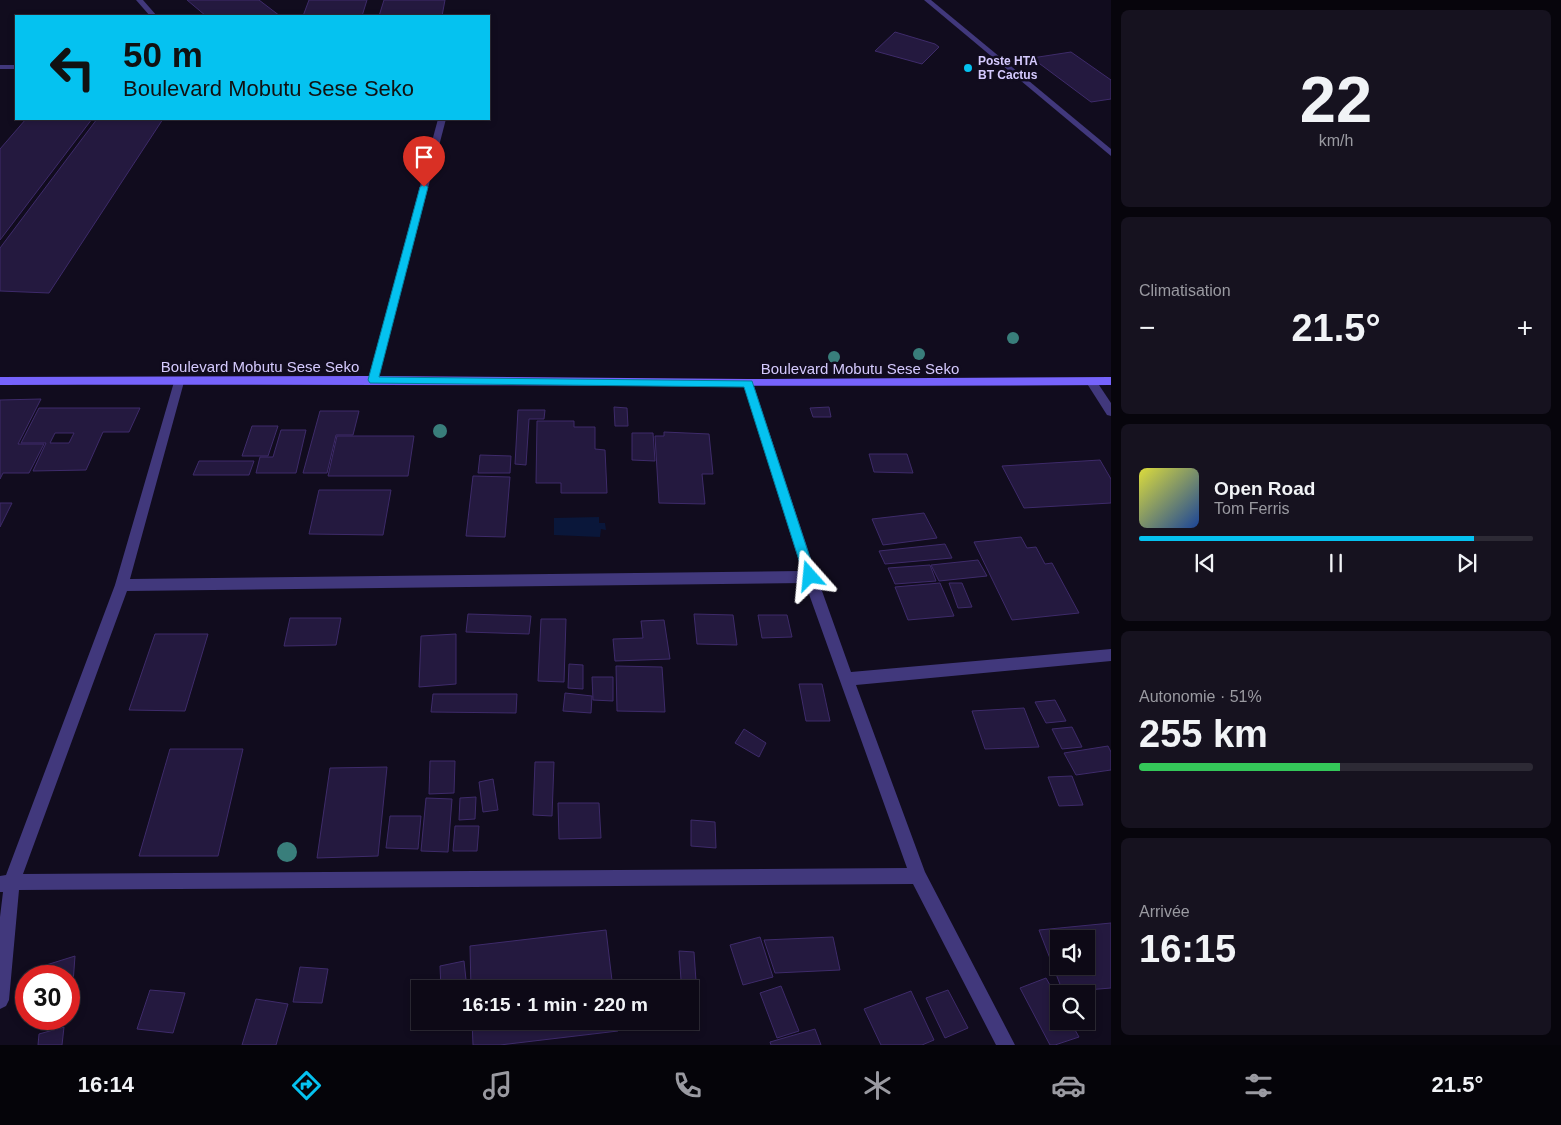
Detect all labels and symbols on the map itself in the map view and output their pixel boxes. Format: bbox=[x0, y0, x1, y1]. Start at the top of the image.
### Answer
place label: Poste HTA BT Cactus bbox=[978, 54, 1038, 82]
marker: Poste HTA BT Cactus bbox=[962, 62, 974, 74]
pin bbox=[403, 136, 445, 187]
street label: Boulevard Mobutu Sese Seko bbox=[161, 358, 359, 375]
street label: Boulevard Mobutu Sese Seko bbox=[761, 360, 959, 377]
position arrow bbox=[783, 549, 835, 601]
speed limit sign: 30 bbox=[15, 965, 80, 1030]

